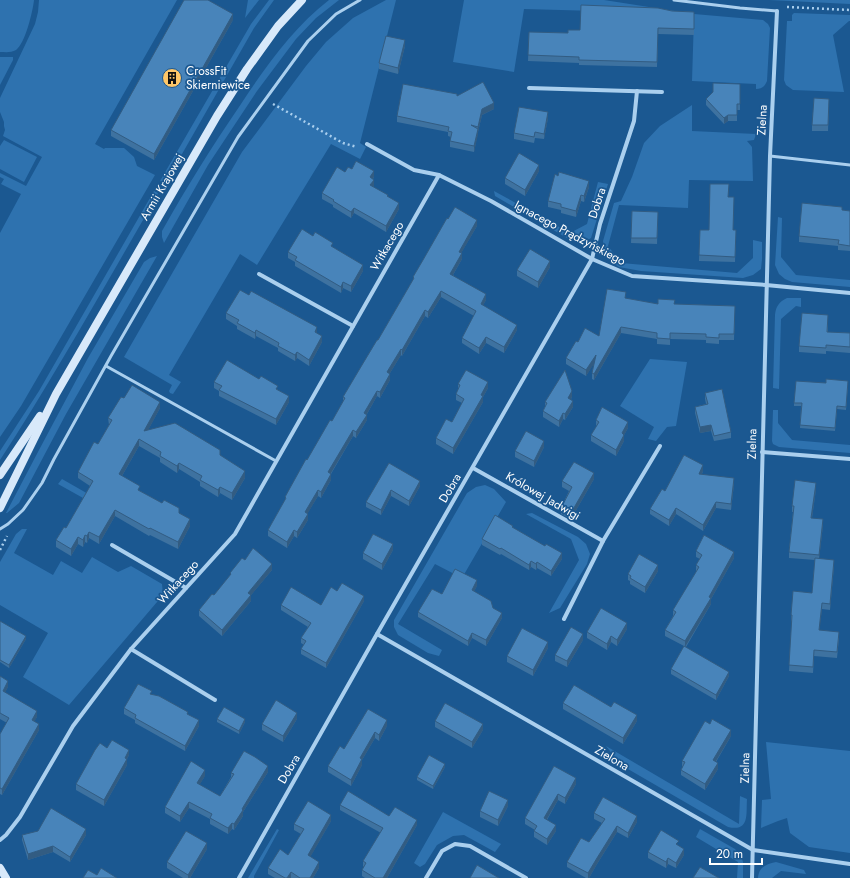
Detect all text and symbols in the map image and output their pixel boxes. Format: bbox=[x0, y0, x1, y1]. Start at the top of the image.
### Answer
place label: CrossFit Skierniewice bbox=[186, 62, 250, 94]
building icon: CrossFit Skierniewice bbox=[161, 67, 183, 89]
street label: Zielna bbox=[752, 104, 772, 136]
street label: Armii Krajowej bbox=[136, 150, 188, 224]
street label: Dobra bbox=[584, 185, 610, 221]
street label: Ignacego Prądzyńskiego bbox=[511, 196, 629, 270]
street label: Witkacego bbox=[366, 218, 409, 274]
street label: Zielna bbox=[743, 428, 761, 459]
street label: Królowej Jadwigi bbox=[502, 467, 584, 525]
street label: Dobra bbox=[434, 470, 466, 506]
street label: Witkacego bbox=[153, 555, 203, 608]
street label: Zielona bbox=[591, 741, 633, 775]
street label: Dobra bbox=[273, 751, 305, 787]
street label: Zielna bbox=[736, 752, 754, 783]
scale bar bbox=[710, 840, 762, 866]
text: 20 m bbox=[716, 845, 743, 863]

